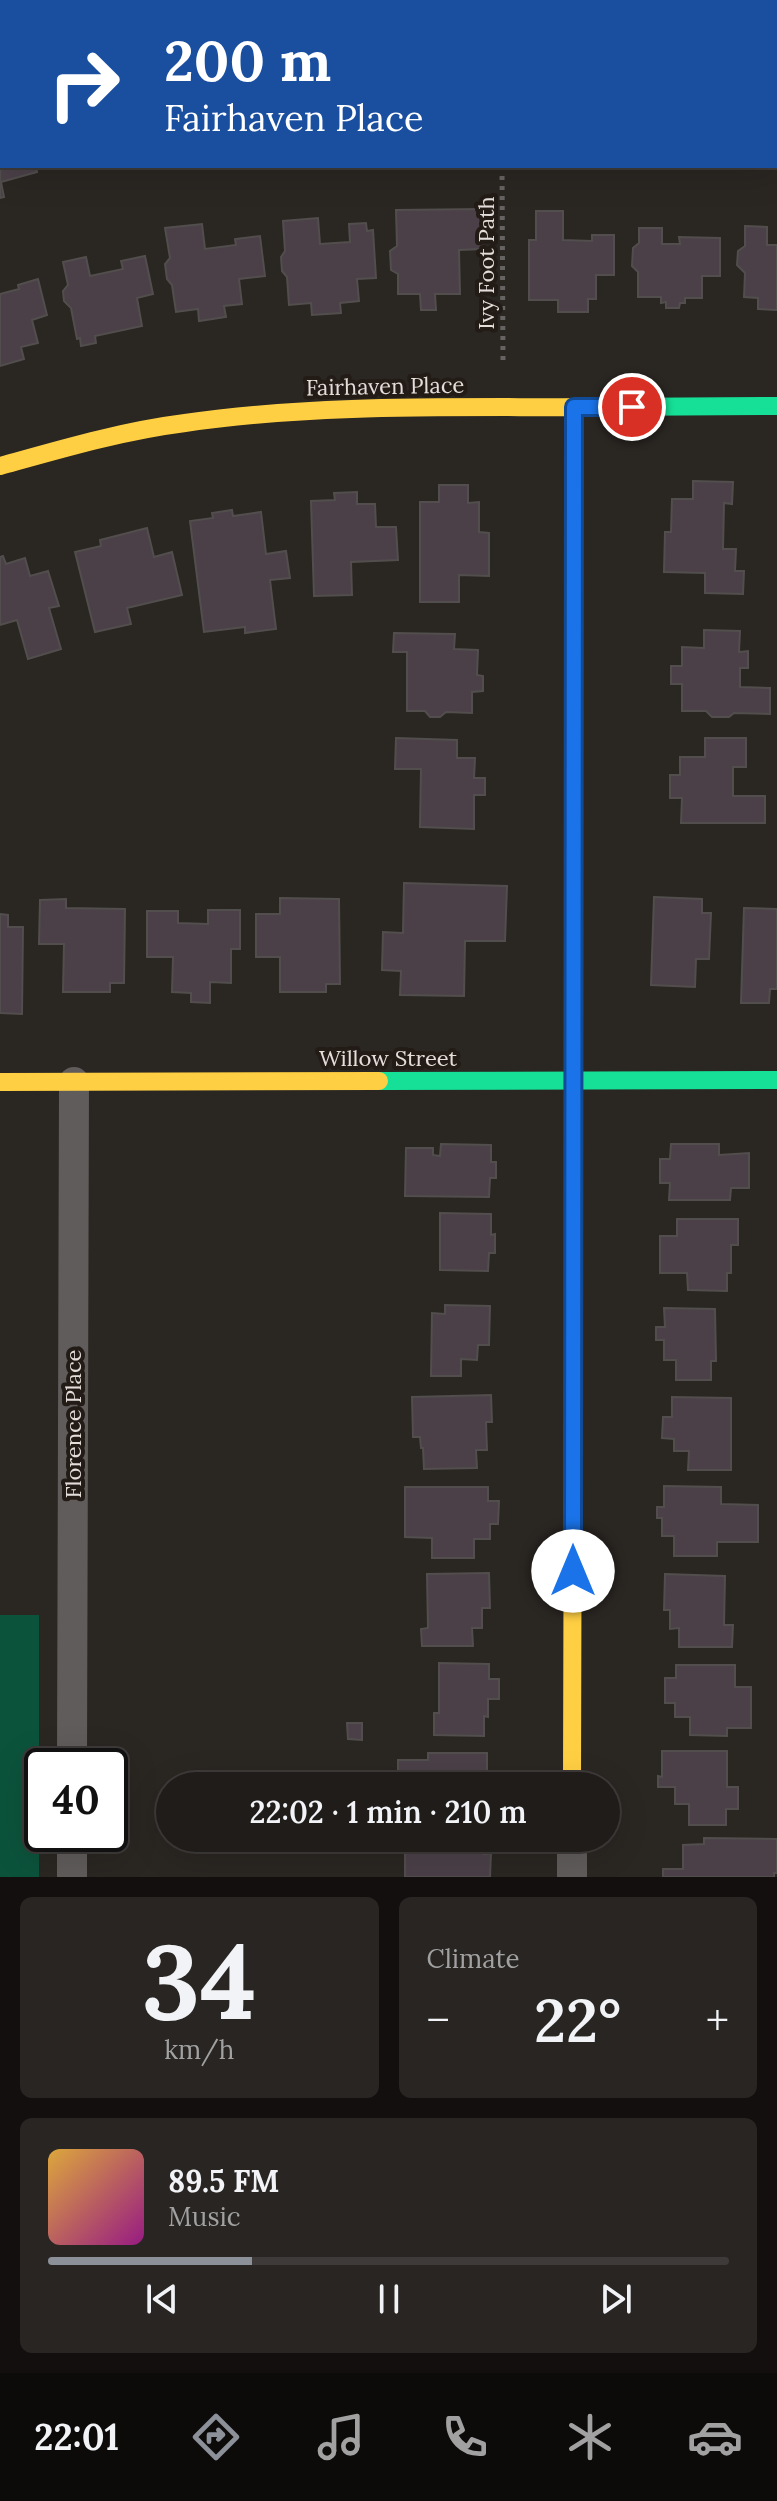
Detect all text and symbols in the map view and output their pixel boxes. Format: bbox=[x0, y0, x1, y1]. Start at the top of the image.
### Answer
text: 200 m bbox=[164, 25, 331, 96]
icon: right bbox=[32, 32, 136, 136]
text: Fairhaven Place bbox=[164, 95, 423, 141]
street label: Ivy Foot Path bbox=[472, 196, 500, 330]
street label: Fairhaven Place bbox=[305, 371, 465, 401]
pin bbox=[598, 373, 666, 441]
icon: arrive bbox=[610, 385, 654, 429]
street label: Willow Street bbox=[319, 1044, 458, 1072]
street label: Florence Place bbox=[59, 1349, 87, 1498]
position arrow bbox=[531, 1529, 615, 1613]
speed limit sign: 40 bbox=[24, 1748, 128, 1852]
text: 22:02 · 1 min · 210 m bbox=[249, 1793, 527, 1831]
text: 34 bbox=[142, 1914, 257, 2047]
text: Climate bbox=[427, 1942, 520, 1975]
text: 22° bbox=[534, 1982, 621, 2058]
text: − bbox=[427, 1992, 450, 2048]
text: + bbox=[706, 1992, 729, 2048]
text: km/h bbox=[164, 2033, 234, 2066]
text: 89.5 FM bbox=[168, 2162, 279, 2200]
text: Music bbox=[168, 2200, 241, 2233]
icon: previous bbox=[140, 2277, 184, 2321]
icon: pause bbox=[367, 2277, 411, 2321]
icon: next bbox=[594, 2277, 638, 2321]
icon: directions bbox=[188, 2409, 244, 2465]
icon: music bbox=[313, 2409, 369, 2465]
icon: phone bbox=[437, 2409, 493, 2465]
icon: climate bbox=[562, 2409, 618, 2465]
icon: car bbox=[687, 2409, 743, 2465]
text: 22:01 bbox=[34, 2414, 119, 2460]

